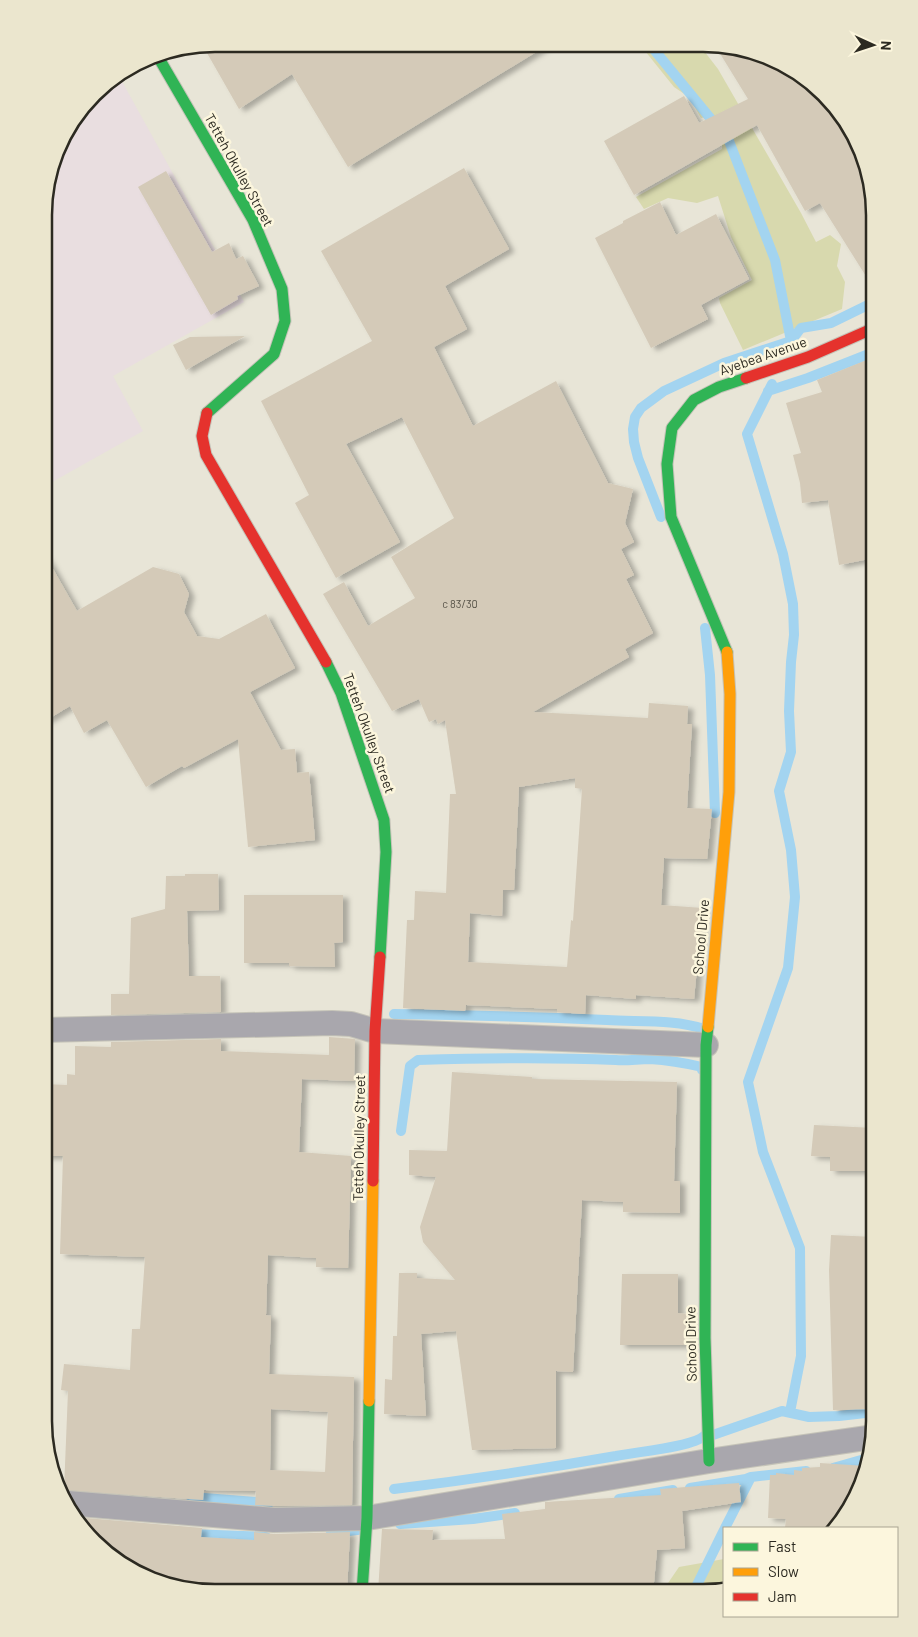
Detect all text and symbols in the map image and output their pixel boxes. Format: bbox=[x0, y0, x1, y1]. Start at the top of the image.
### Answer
north arrow bbox=[848, 20, 898, 70]
text: N bbox=[878, 41, 895, 51]
street label: Tetteh Okulley Street bbox=[201, 110, 278, 229]
street label: Ayebea Avenue bbox=[717, 333, 809, 378]
house number: c 83/30 bbox=[442, 597, 478, 610]
street label: Tetteh Okulley Street bbox=[340, 670, 399, 795]
street label: School Drive bbox=[689, 899, 712, 975]
street label: Tetteh Okulley Street bbox=[349, 1075, 368, 1201]
street label: School Drive bbox=[681, 1306, 700, 1382]
legend bbox=[723, 1527, 898, 1617]
text: Fast bbox=[768, 1537, 796, 1555]
text: Slow bbox=[768, 1562, 799, 1580]
text: Jam bbox=[768, 1587, 797, 1605]

